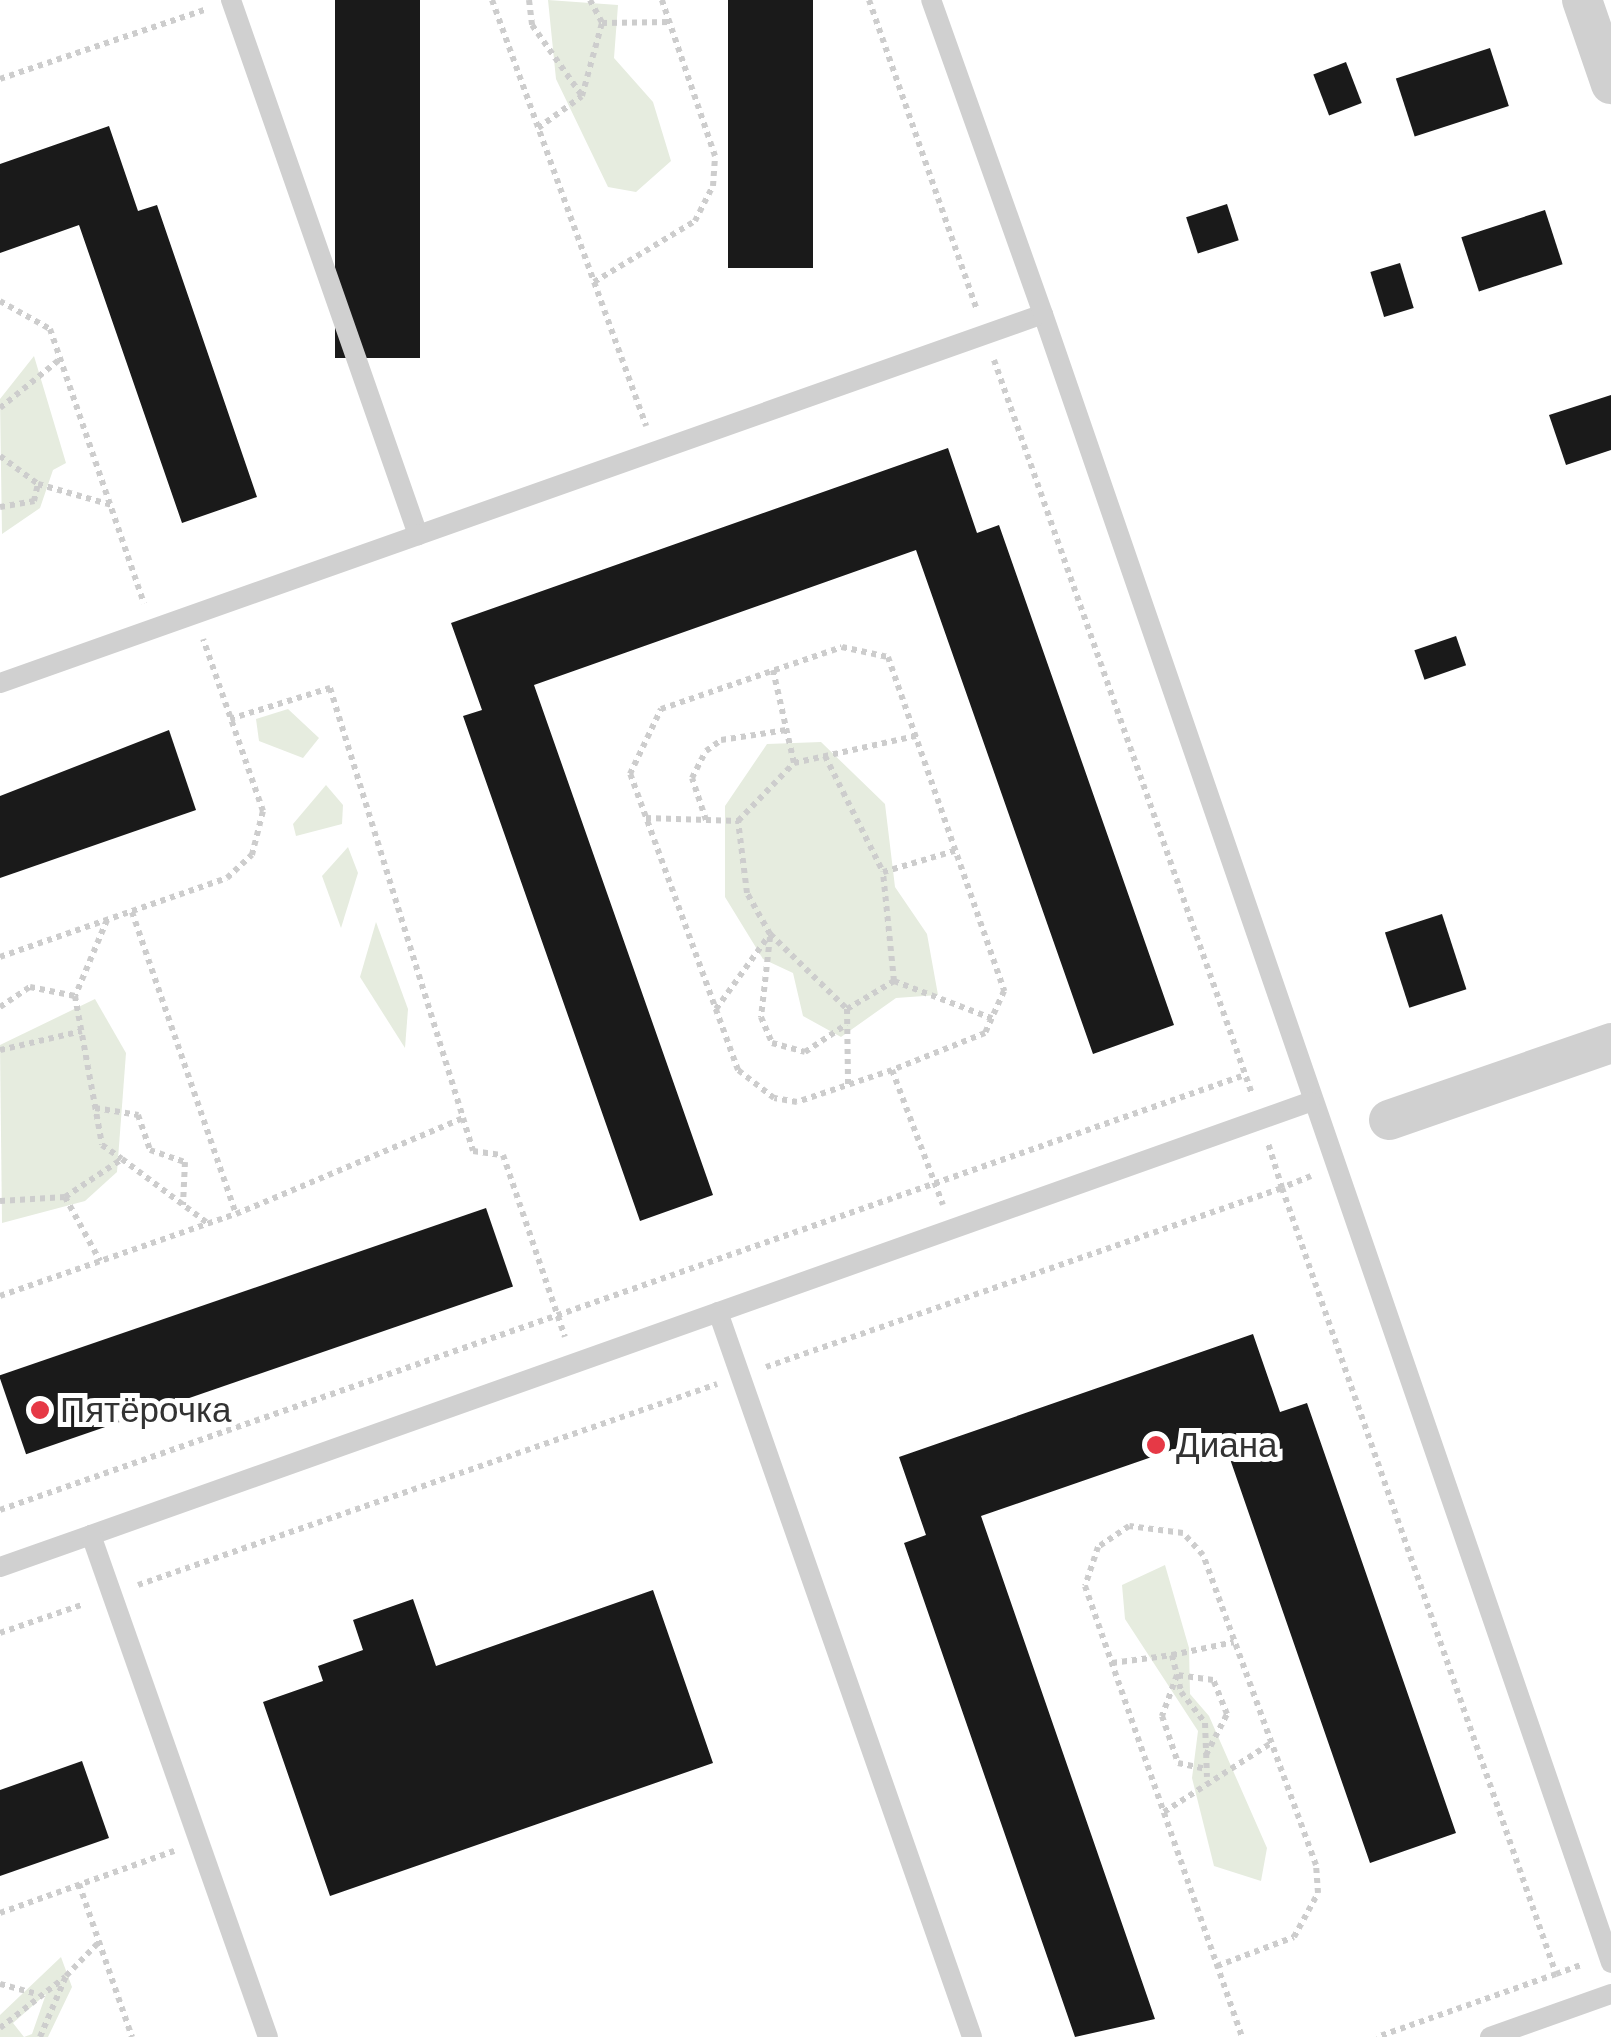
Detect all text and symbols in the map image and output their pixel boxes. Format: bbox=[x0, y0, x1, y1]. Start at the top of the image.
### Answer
place label: Пятёрочка bbox=[60, 1389, 232, 1431]
marker: Пятёрочка bbox=[29, 1399, 51, 1421]
place label: Диана bbox=[1176, 1424, 1278, 1466]
marker: Диана bbox=[1145, 1434, 1167, 1456]

